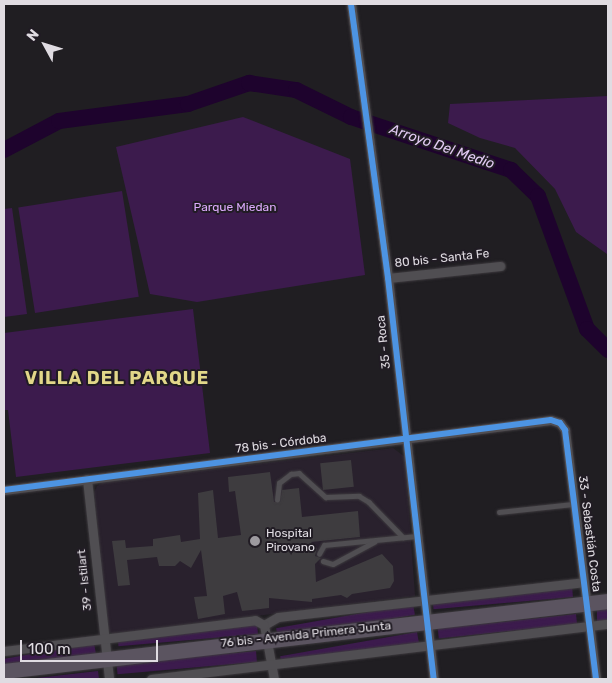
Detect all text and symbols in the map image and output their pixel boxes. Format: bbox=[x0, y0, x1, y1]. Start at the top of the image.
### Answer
north arrow bbox=[20, 20, 70, 70]
text: N bbox=[23, 26, 43, 45]
water label: Arroyo Del Medio bbox=[387, 121, 497, 173]
park label: Parque Miedan bbox=[194, 201, 276, 215]
street label: 80 bis - Santa Fe bbox=[394, 247, 490, 271]
street label: 35 - Roca bbox=[374, 314, 394, 370]
district label: VILLA DEL PARQUE bbox=[22, 367, 212, 389]
street label: 78 bis - Córdoba bbox=[235, 431, 327, 457]
street label: 33 - Sebastián Costa bbox=[575, 475, 603, 593]
place label: Hospital Pirovano bbox=[266, 527, 315, 555]
marker: Hospital Pirovano bbox=[248, 534, 262, 548]
street label: 39 - Istilart bbox=[75, 549, 95, 611]
street label: 76 bis - Avenida Primera Junta bbox=[220, 619, 392, 651]
scale bar bbox=[22, 630, 160, 662]
text: 100 m bbox=[28, 640, 70, 658]

